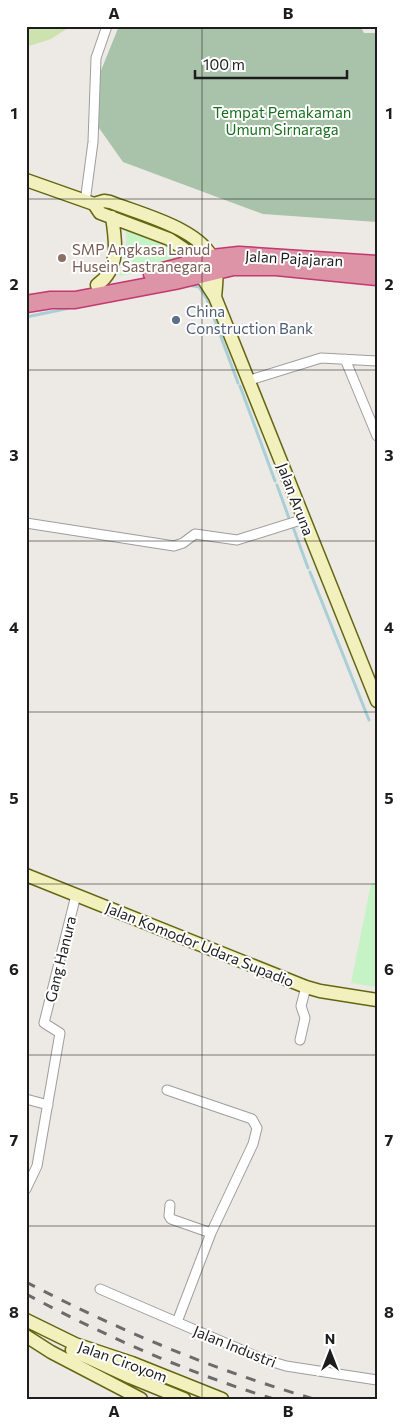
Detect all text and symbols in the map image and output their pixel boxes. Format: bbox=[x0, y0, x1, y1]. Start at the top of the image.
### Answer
text: A bbox=[108, 3, 120, 22]
text: B bbox=[283, 3, 294, 22]
scale bar bbox=[195, 48, 348, 80]
text: 100 m bbox=[203, 55, 245, 73]
text: 1 bbox=[10, 103, 18, 122]
park label: Tempat Pemakaman Umum Sirnaraga bbox=[213, 103, 351, 138]
text: 1 bbox=[385, 103, 393, 122]
place label: SMP Angkasa Lanud Husein Sastranegara bbox=[72, 240, 211, 275]
street label: Jalan Pajajaran bbox=[244, 246, 344, 270]
marker: SMP Angkasa Lanud Husein Sastranegara bbox=[56, 252, 68, 264]
text: 2 bbox=[9, 274, 19, 293]
text: 2 bbox=[384, 274, 394, 293]
place label: China Construction Bank bbox=[186, 302, 313, 337]
marker: China Construction Bank bbox=[170, 314, 182, 326]
text: 3 bbox=[9, 445, 19, 464]
text: 3 bbox=[384, 445, 394, 464]
street label: Jalan Aruna bbox=[274, 460, 318, 538]
text: 4 bbox=[9, 617, 19, 636]
text: 4 bbox=[384, 617, 394, 636]
text: 5 bbox=[9, 788, 19, 807]
text: 5 bbox=[384, 788, 394, 807]
street label: Jalan Komodor Udara Supadio bbox=[103, 898, 297, 990]
street label: Gang Hanura bbox=[41, 914, 79, 1004]
text: 6 bbox=[9, 959, 19, 978]
text: 6 bbox=[384, 959, 394, 978]
text: 7 bbox=[10, 1130, 19, 1149]
text: 7 bbox=[385, 1130, 394, 1149]
text: 8 bbox=[9, 1302, 19, 1321]
text: 8 bbox=[384, 1302, 394, 1321]
street label: Jalan Industri bbox=[191, 1321, 279, 1371]
north arrow bbox=[306, 1328, 356, 1378]
text: N bbox=[325, 1330, 335, 1347]
street label: Jalan Ciroyom bbox=[76, 1337, 170, 1385]
text: A bbox=[108, 1401, 120, 1420]
text: B bbox=[283, 1401, 294, 1420]

